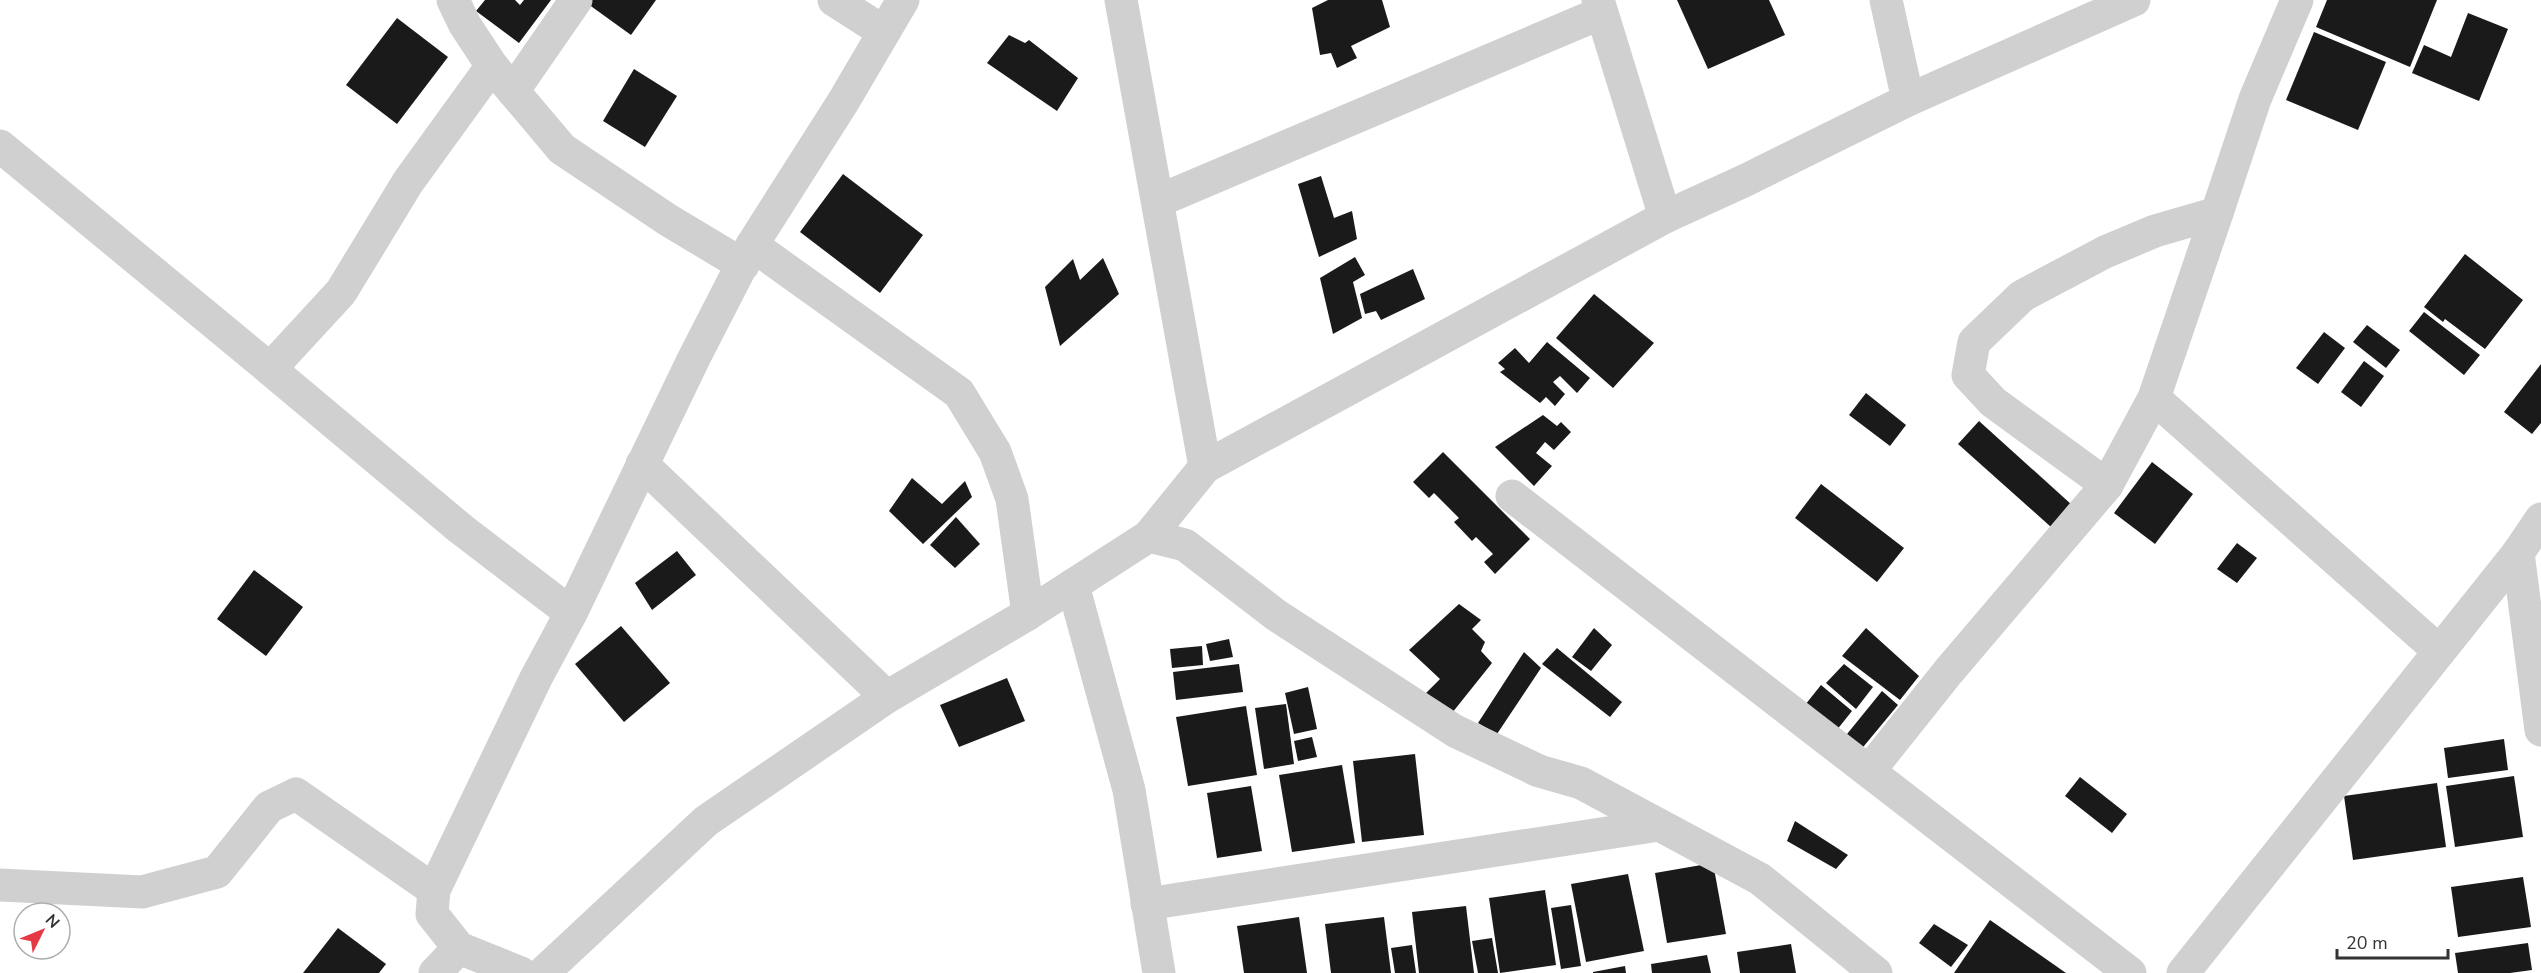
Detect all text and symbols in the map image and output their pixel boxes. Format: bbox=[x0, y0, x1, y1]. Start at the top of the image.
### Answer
north arrow bbox=[12, 901, 72, 961]
text: N bbox=[40, 910, 64, 933]
scale bar bbox=[2337, 922, 2448, 960]
text: 20 m bbox=[2346, 931, 2388, 955]

